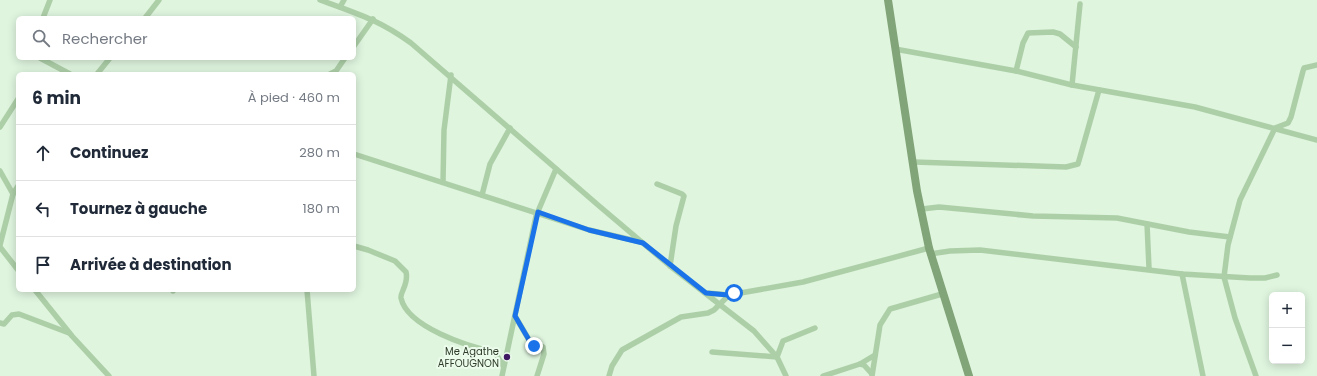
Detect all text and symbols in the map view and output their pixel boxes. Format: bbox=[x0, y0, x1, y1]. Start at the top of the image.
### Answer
search box bbox=[16, 16, 356, 60]
icon: search bbox=[30, 27, 52, 49]
text: Rechercher bbox=[62, 28, 148, 49]
text: 6 min bbox=[32, 86, 81, 110]
text: À pied · 460 m bbox=[248, 88, 340, 107]
icon: ahead bbox=[32, 142, 54, 164]
text: Continuez bbox=[70, 142, 149, 163]
text: 280 m bbox=[299, 143, 340, 162]
icon: left bbox=[32, 198, 54, 220]
text: Tournez à gauche bbox=[70, 198, 207, 219]
text: 180 m bbox=[303, 199, 340, 218]
icon: arrive bbox=[32, 254, 54, 276]
text: Arrivée à destination bbox=[70, 254, 232, 275]
route start bbox=[725, 284, 743, 302]
map controls bbox=[1269, 292, 1305, 364]
button: + bbox=[1269, 292, 1305, 328]
button: − bbox=[1269, 328, 1305, 364]
route end bbox=[525, 337, 543, 355]
place label: Me Agathe AFFOUGNON bbox=[438, 344, 499, 371]
marker: Me Agathe AFFOUGNON bbox=[502, 352, 512, 362]

